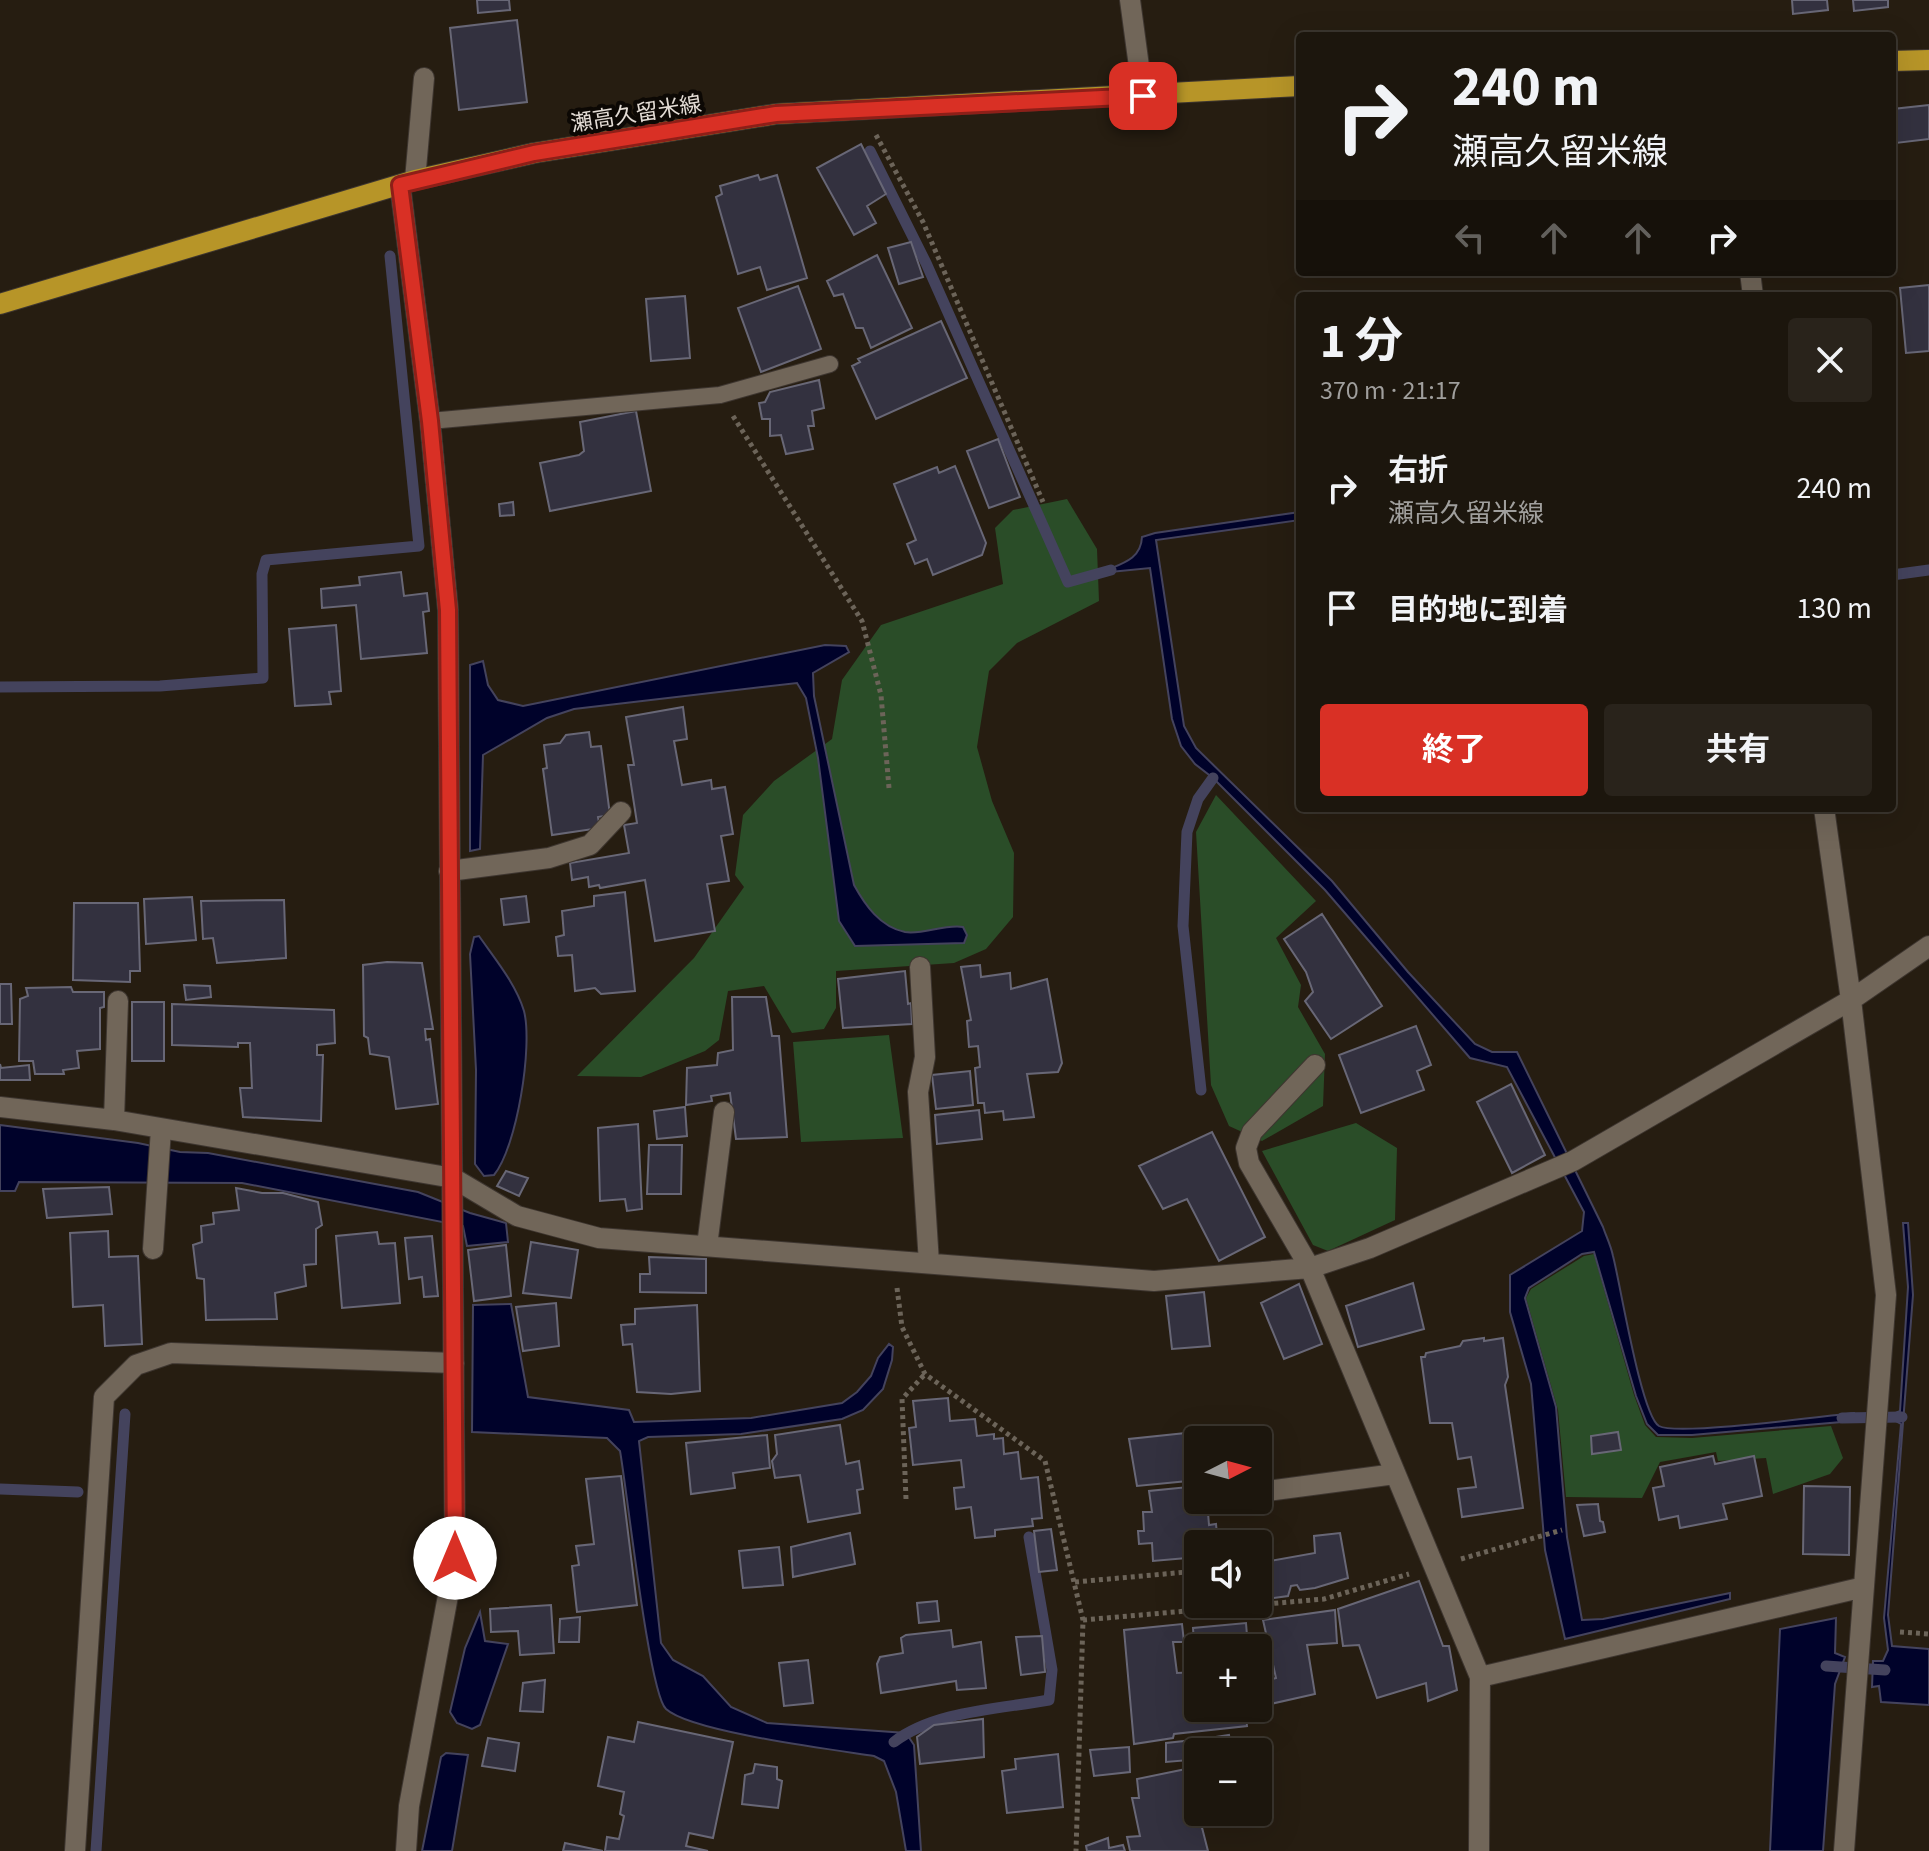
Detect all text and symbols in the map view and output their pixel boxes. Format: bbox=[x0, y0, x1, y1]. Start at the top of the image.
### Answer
text: 240 m bbox=[1452, 48, 1600, 127]
pin bbox=[1109, 62, 1177, 130]
icon: right bbox=[1320, 64, 1424, 168]
icon: arrive bbox=[1121, 74, 1165, 118]
street label: 瀬高久留米線 bbox=[568, 88, 704, 140]
text: 瀬高久留米線 bbox=[1452, 127, 1668, 178]
icon: left bbox=[1448, 216, 1492, 260]
icon: ahead bbox=[1532, 216, 1576, 260]
icon: ahead bbox=[1616, 216, 1660, 260]
icon: right bbox=[1700, 216, 1744, 260]
text: 1 分 bbox=[1320, 308, 1403, 376]
button: close bbox=[1788, 318, 1872, 402]
text: 370 m · 21:17 bbox=[1320, 372, 1461, 409]
text: 右折 bbox=[1388, 449, 1448, 492]
icon: right bbox=[1320, 466, 1364, 510]
text: 240 m bbox=[1796, 467, 1872, 510]
text: 瀬高久留米線 bbox=[1388, 495, 1544, 532]
icon: arrive bbox=[1320, 586, 1364, 630]
text: 130 m bbox=[1796, 587, 1872, 630]
text: 目的地に到着 bbox=[1388, 589, 1568, 632]
button: 終了 bbox=[1320, 704, 1588, 796]
button: 共有 bbox=[1604, 704, 1872, 796]
north arrow bbox=[1184, 1426, 1272, 1514]
map controls bbox=[1184, 1426, 1272, 1826]
position arrow bbox=[413, 1516, 497, 1600]
button: sound bbox=[1184, 1530, 1272, 1618]
button: + bbox=[1184, 1634, 1272, 1722]
button: − bbox=[1184, 1738, 1272, 1826]

